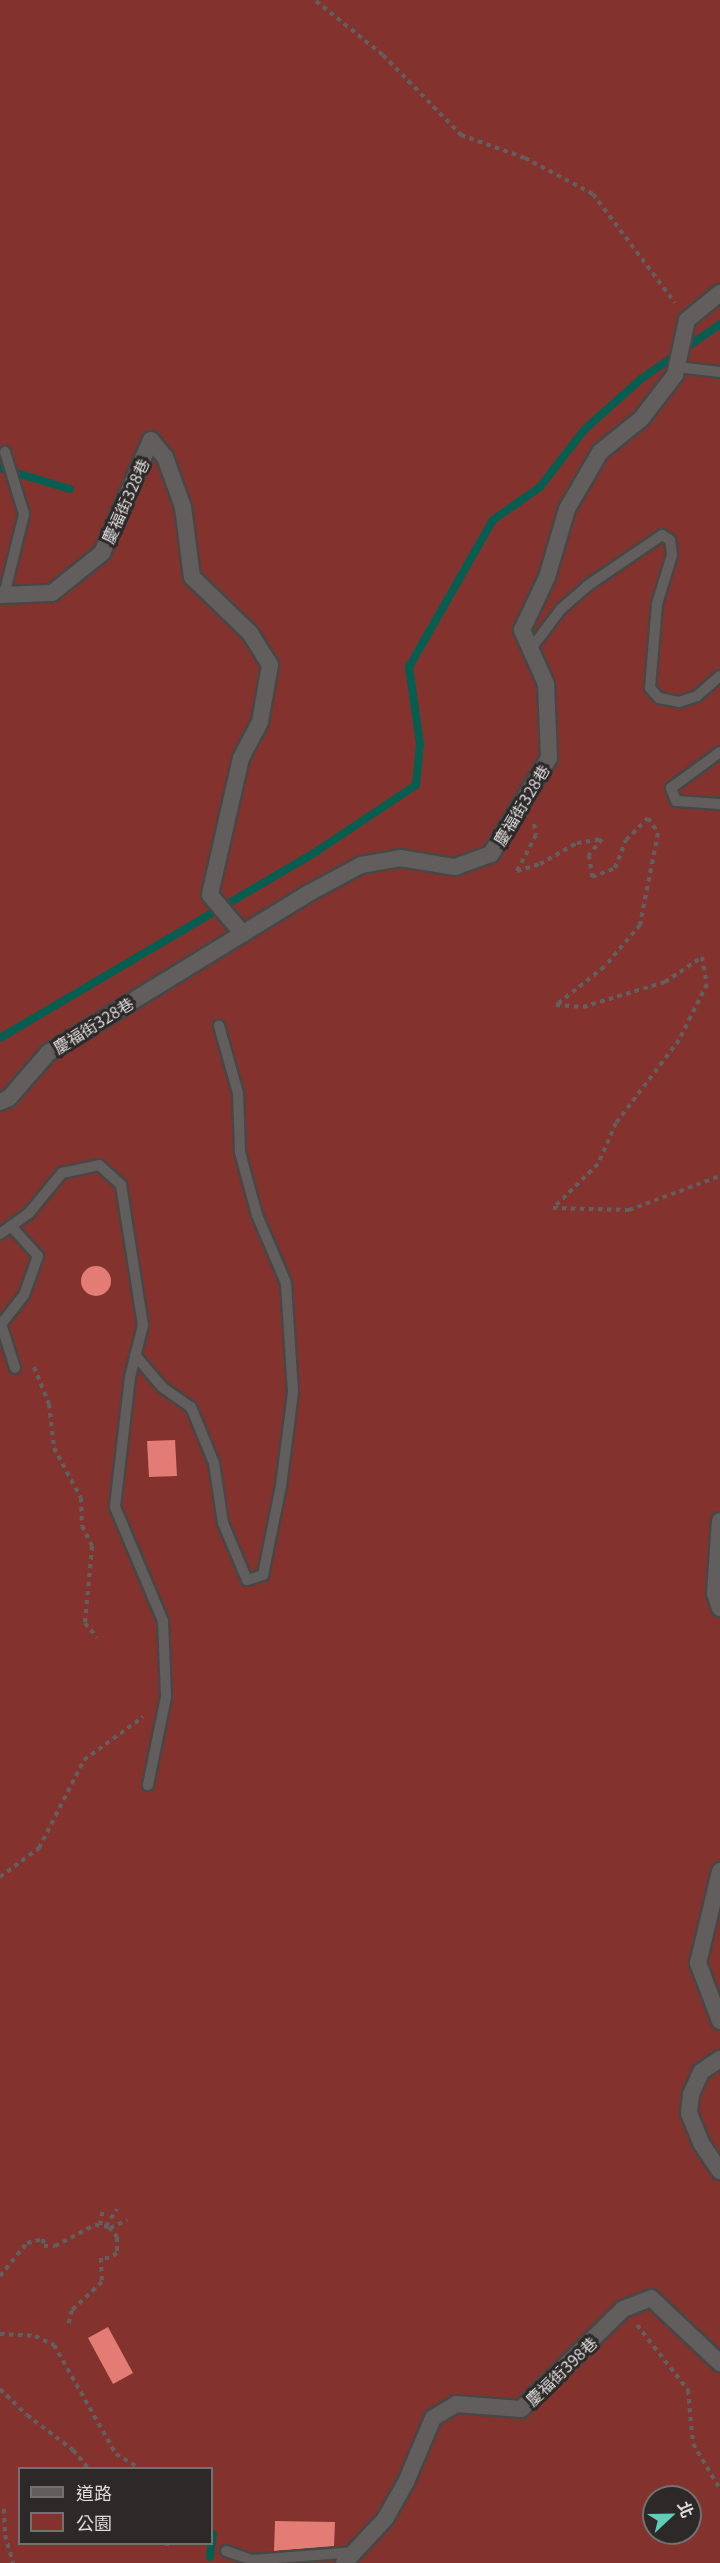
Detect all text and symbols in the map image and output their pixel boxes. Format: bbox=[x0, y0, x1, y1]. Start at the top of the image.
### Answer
street label: 慶福街328巷 bbox=[98, 456, 152, 546]
street label: 慶福街328巷 bbox=[489, 761, 553, 849]
street label: 慶福街328巷 bbox=[49, 993, 137, 1057]
street label: 慶福街398巷 bbox=[522, 2333, 600, 2409]
legend bbox=[18, 2467, 213, 2545]
text: 道路 bbox=[76, 2479, 112, 2505]
north arrow bbox=[642, 2485, 702, 2545]
text: 北 bbox=[673, 2497, 701, 2521]
text: 公園 bbox=[76, 2509, 112, 2535]

